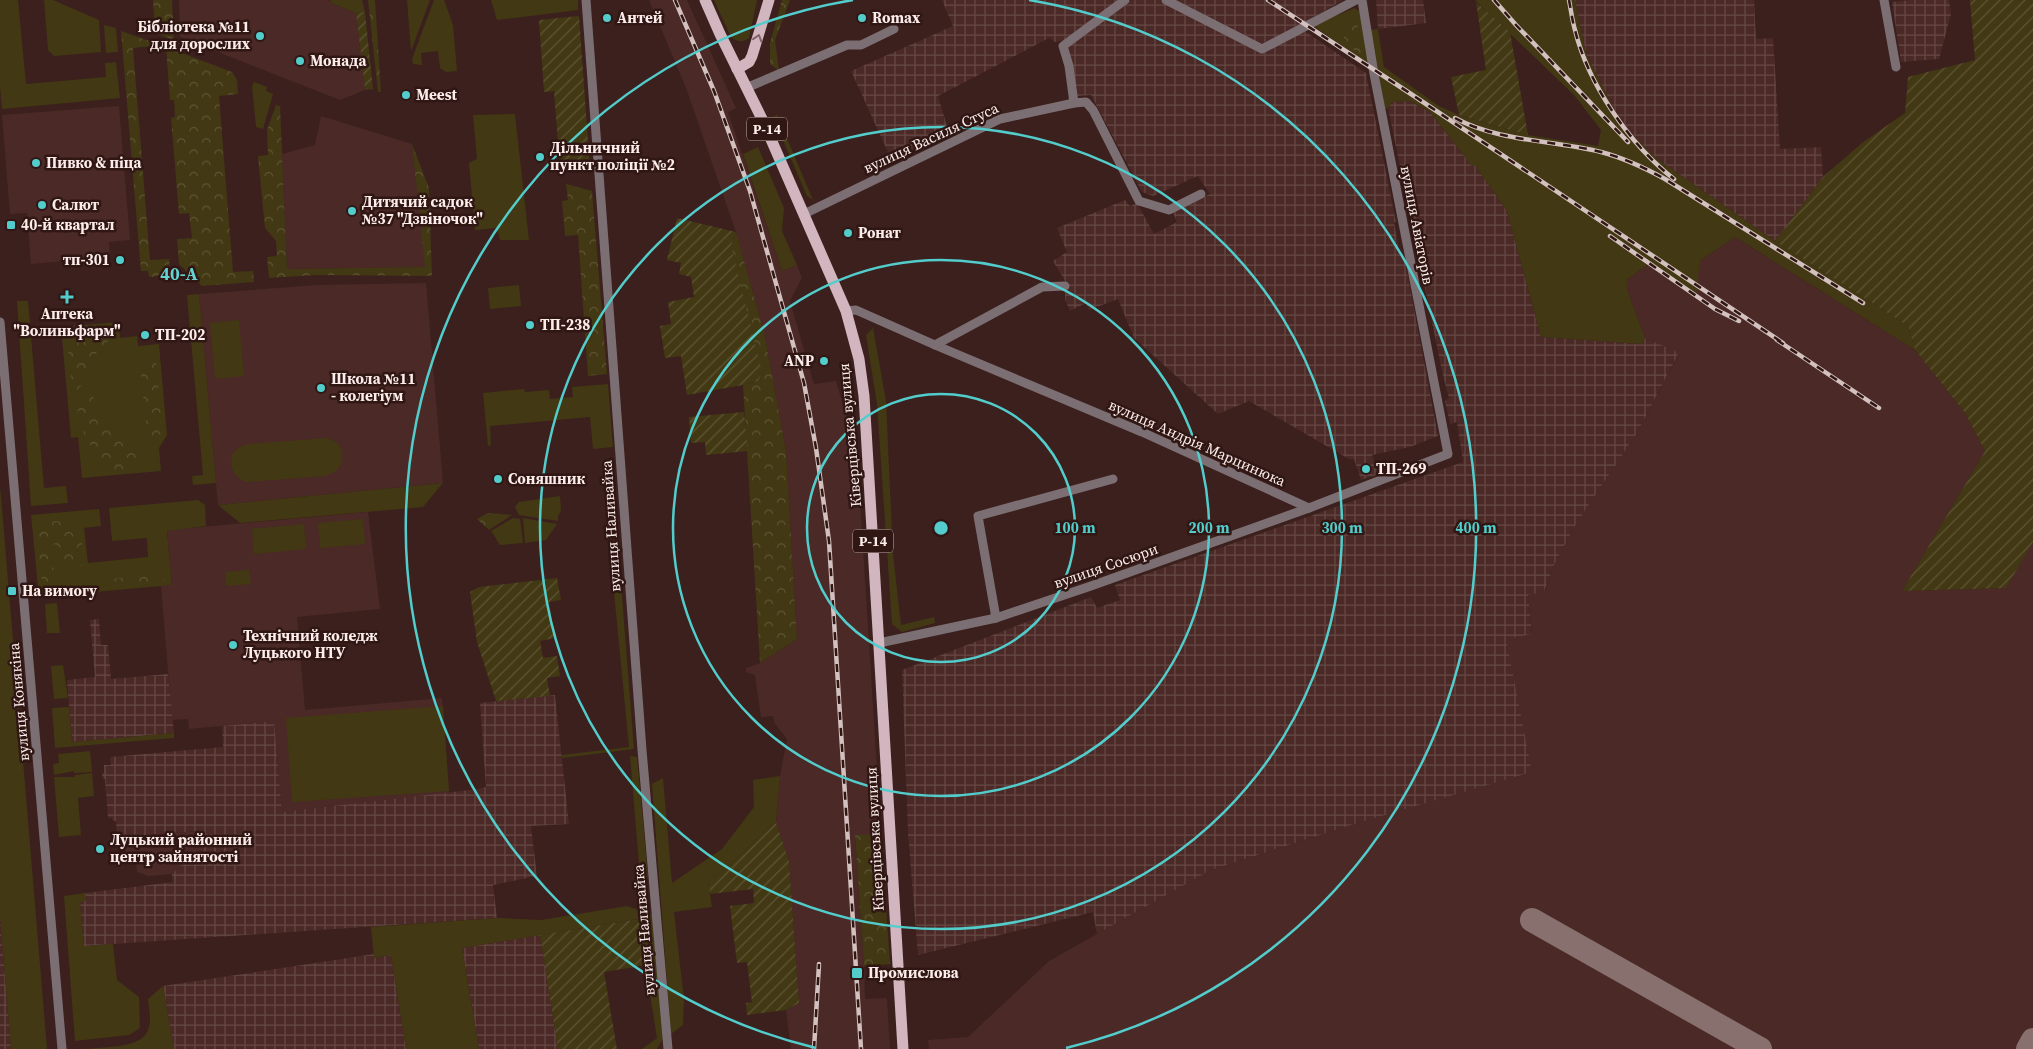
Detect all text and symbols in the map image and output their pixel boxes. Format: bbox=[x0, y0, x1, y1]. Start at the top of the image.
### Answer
place label: Антей bbox=[617, 7, 663, 28]
place label: Romax bbox=[872, 7, 921, 28]
marker: Антей bbox=[601, 12, 613, 24]
marker: Romax bbox=[856, 12, 868, 24]
place label: Бібліотека №11 для дорослих bbox=[138, 16, 251, 54]
marker: Бібліотека №11 для дорослих bbox=[254, 30, 266, 42]
one-way arrow bbox=[752, 34, 762, 42]
place label: Монада bbox=[310, 50, 367, 71]
marker: Монада bbox=[294, 55, 306, 67]
place label: Meest bbox=[416, 84, 457, 105]
marker: Meest bbox=[400, 89, 412, 101]
street label: вулиця Василя Стуса bbox=[860, 97, 1002, 178]
road number: Р-14 bbox=[747, 118, 787, 140]
place label: Дільничний пункт поліції №2 bbox=[550, 137, 675, 175]
marker: Дільничний пункт поліції №2 bbox=[534, 151, 546, 163]
place label: Пивко & піца bbox=[46, 152, 143, 173]
marker: Пивко & піца bbox=[30, 157, 42, 169]
street label: вулиця Авіаторів bbox=[1396, 164, 1439, 286]
place label: Дитячий садок №37 "Дзвіночок" bbox=[361, 191, 483, 229]
place label: Салют bbox=[52, 194, 100, 215]
marker: Салют bbox=[36, 199, 48, 211]
marker: Дитячий садок №37 "Дзвіночок" bbox=[346, 205, 358, 217]
place label: 40-й квартал bbox=[21, 214, 114, 235]
marker: 40-й квартал bbox=[5, 219, 17, 231]
place label: Ронат bbox=[858, 222, 902, 243]
marker: Ронат bbox=[842, 227, 854, 239]
place label: тп-301 bbox=[63, 249, 110, 270]
marker: тп-301 bbox=[114, 254, 126, 266]
district label: 40-А bbox=[160, 261, 198, 286]
marker: Аптека "Волиньфарм" bbox=[61, 291, 73, 303]
place label: Аптека "Волиньфарм" bbox=[13, 303, 121, 341]
place label: ТП-238 bbox=[540, 314, 590, 335]
marker: ТП-238 bbox=[524, 319, 536, 331]
place label: ТП-202 bbox=[155, 324, 205, 345]
marker: ТП-202 bbox=[139, 329, 151, 341]
place label: ANP bbox=[784, 350, 814, 371]
marker: ANP bbox=[818, 355, 830, 367]
street label: Ківерцівська вулиця bbox=[833, 362, 866, 508]
place label: Школа №11 - колегіум bbox=[331, 368, 416, 406]
marker: Школа №11 - колегіум bbox=[315, 382, 327, 394]
street label: вулиця Андрія Марцинюка bbox=[1105, 394, 1289, 491]
place label: ТП-269 bbox=[1376, 458, 1426, 479]
street label: вулиця Наливайка bbox=[595, 459, 626, 593]
marker: ТП-269 bbox=[1360, 463, 1372, 475]
place label: Соняшник bbox=[508, 468, 586, 489]
marker: Соняшник bbox=[492, 473, 504, 485]
text: 100 m bbox=[1054, 517, 1096, 538]
text: 200 m bbox=[1188, 517, 1230, 538]
text: 300 m bbox=[1321, 517, 1363, 538]
text: 400 m bbox=[1455, 517, 1497, 538]
centre of rings bbox=[932, 519, 950, 537]
road number: Р-14 bbox=[853, 530, 893, 552]
street label: вулиця Сосюри bbox=[1051, 538, 1161, 593]
place label: На вимогу bbox=[22, 580, 97, 601]
marker: На вимогу bbox=[6, 585, 18, 597]
place label: Технічний коледж Луцького НТУ bbox=[243, 625, 378, 663]
marker: Технічний коледж Луцького НТУ bbox=[227, 639, 239, 651]
street label: вулиця Конякіна bbox=[3, 642, 34, 762]
street label: Ківерцівська вулиця bbox=[860, 766, 889, 912]
place label: Луцький районний центр зайнятості bbox=[110, 829, 252, 867]
marker: Луцький районний центр зайнятості bbox=[94, 843, 106, 855]
street label: вулиця Наливайка bbox=[627, 863, 660, 997]
place label: Промислова bbox=[868, 962, 960, 983]
marker: Промислова bbox=[850, 966, 864, 980]

